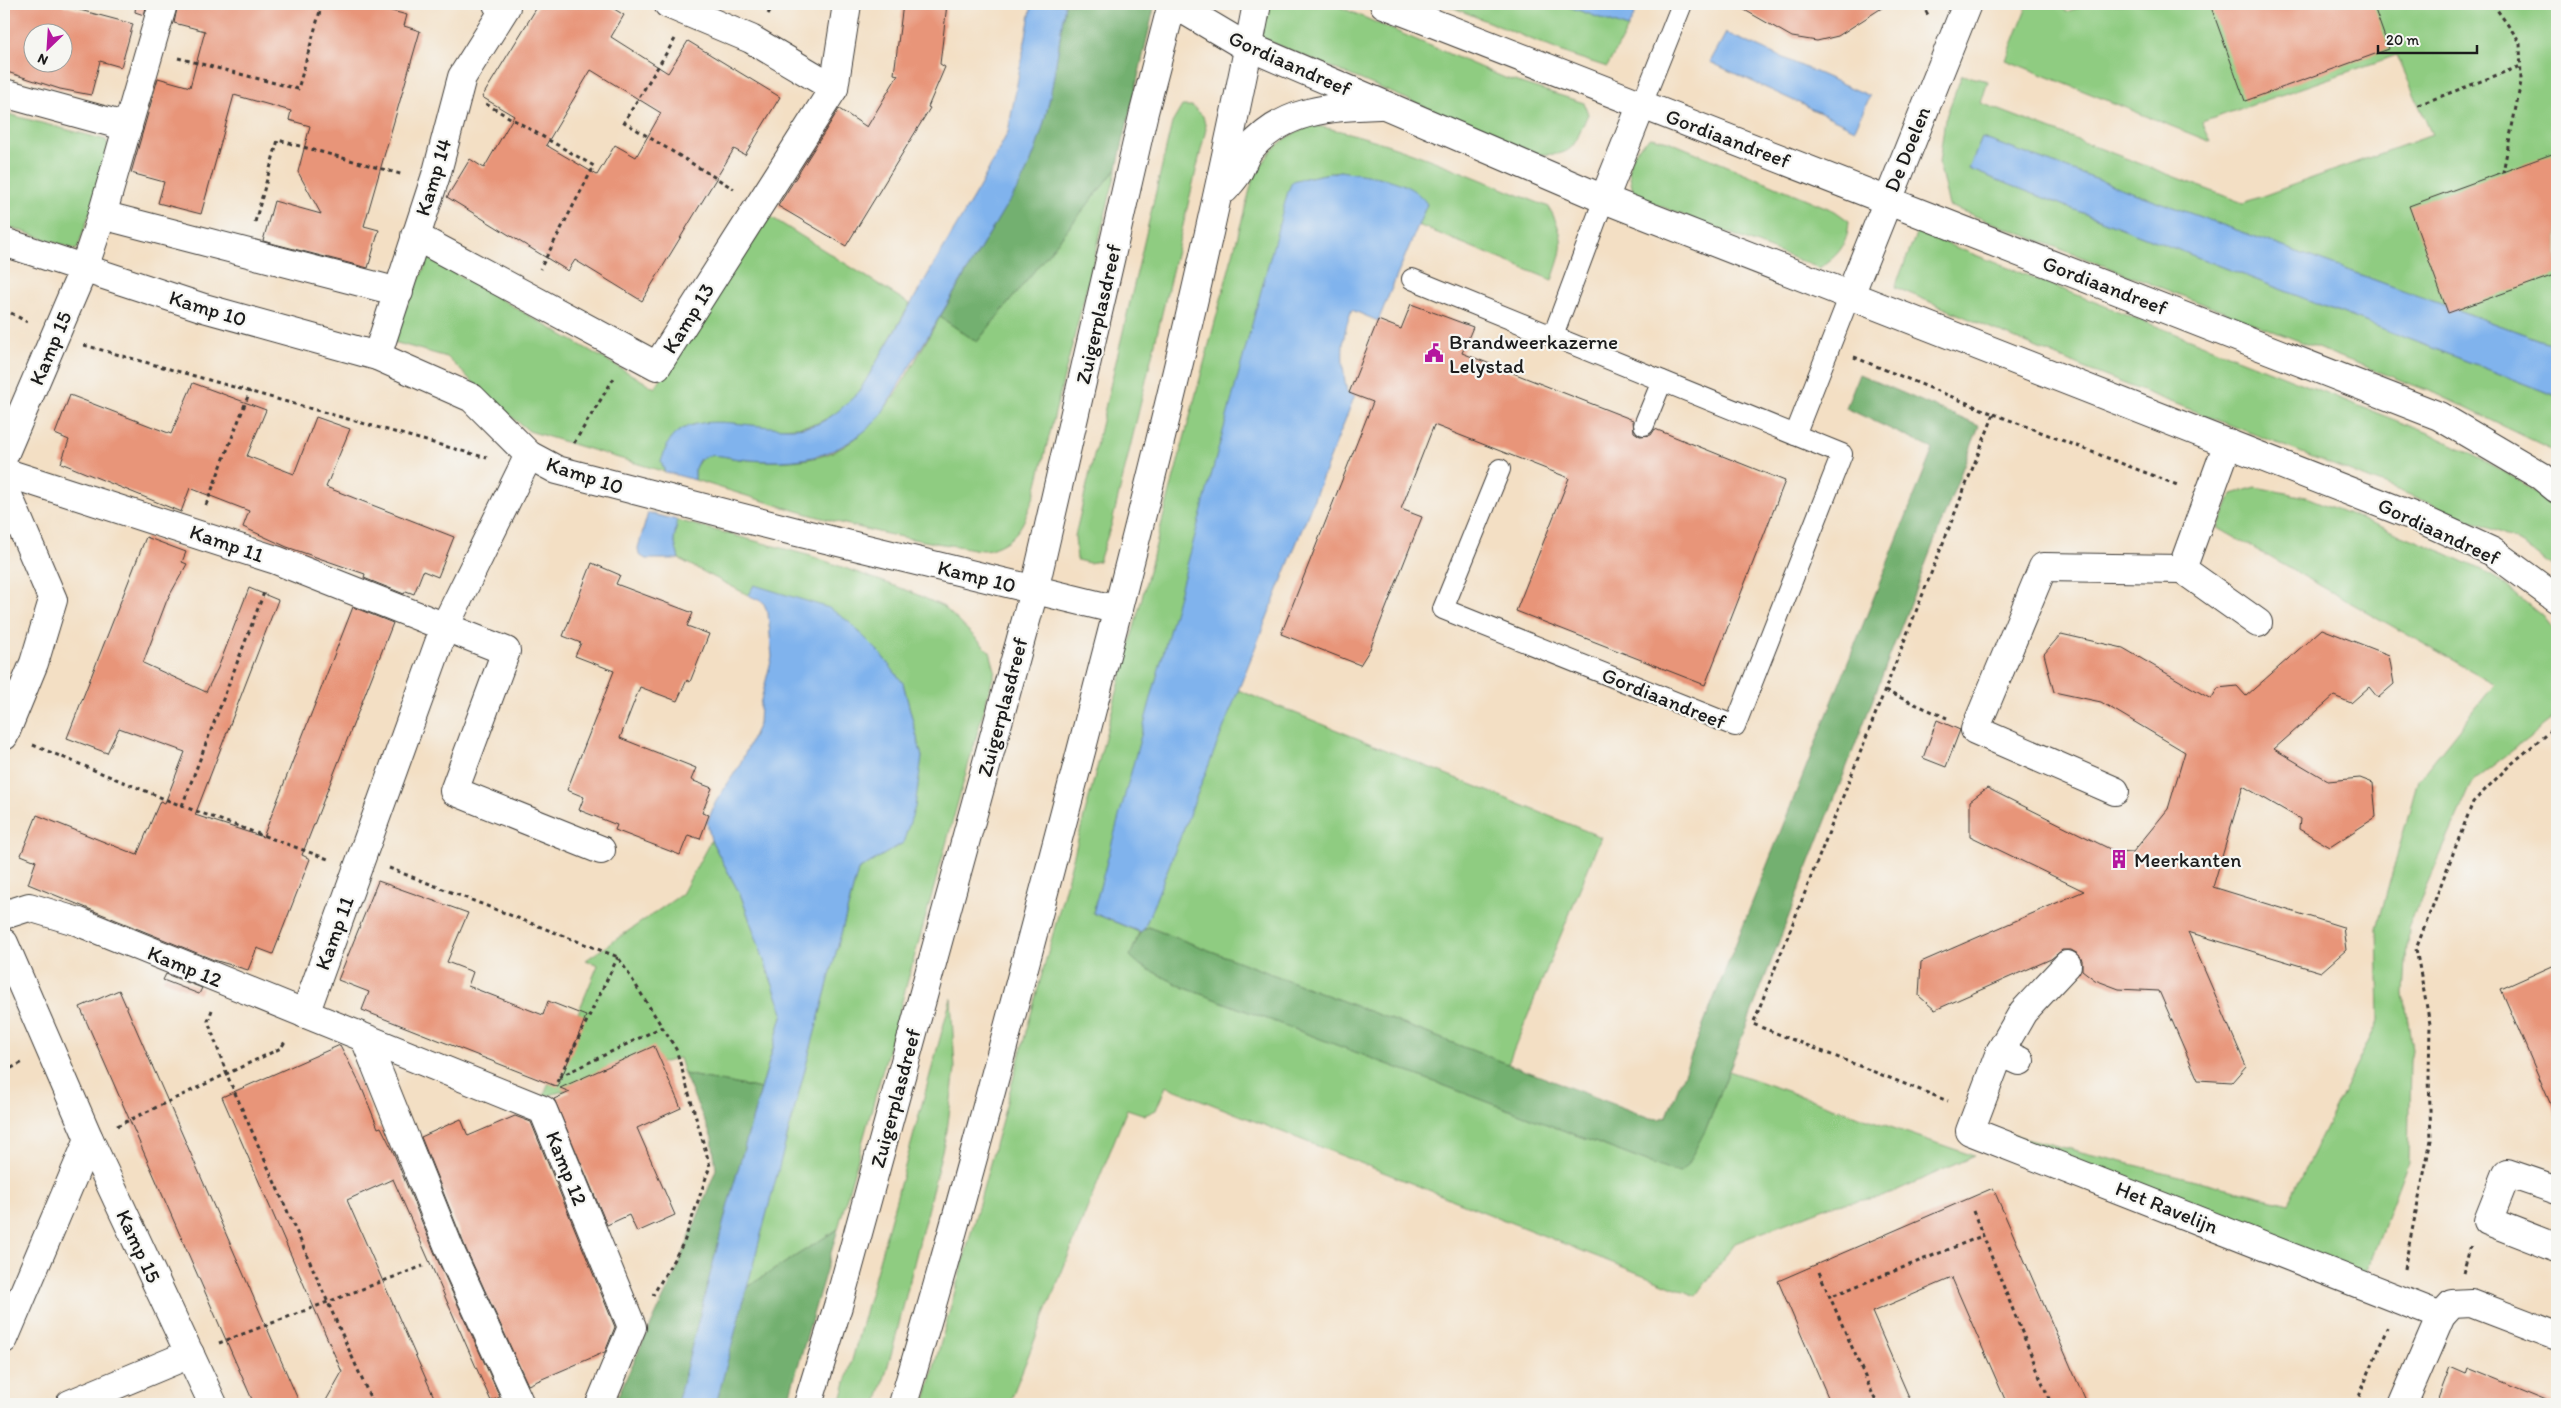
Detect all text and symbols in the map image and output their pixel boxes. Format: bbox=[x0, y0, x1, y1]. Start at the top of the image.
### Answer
north arrow bbox=[22, 22, 72, 72]
scale bar bbox=[2378, 22, 2477, 54]
street label: Gordiaandreef bbox=[1225, 25, 1355, 101]
text: 20 m bbox=[2386, 31, 2420, 49]
text: N bbox=[35, 50, 51, 69]
street label: Gordiaandreef bbox=[1662, 103, 1794, 173]
street label: De Doelen bbox=[1879, 103, 1935, 195]
street label: Kamp 14 bbox=[409, 135, 457, 219]
street label: Zuigerplasdreef bbox=[1070, 242, 1126, 386]
street label: Gordiaandreef bbox=[2039, 250, 2171, 320]
street label: Kamp 13 bbox=[657, 278, 719, 358]
street label: Kamp 10 bbox=[166, 284, 250, 332]
street label: Kamp 15 bbox=[23, 307, 77, 389]
place label: Brandweerkazerne Lelystad bbox=[1449, 329, 1618, 378]
public building icon: Brandweerkazerne Lelystad bbox=[1423, 342, 1445, 364]
street label: Kamp 10 bbox=[543, 451, 627, 499]
street label: Gordiaandreef bbox=[2374, 492, 2504, 570]
street label: Kamp 11 bbox=[187, 519, 268, 567]
street label: Kamp 10 bbox=[935, 554, 1019, 598]
street label: Zuigerplasdreef bbox=[971, 635, 1033, 779]
street label: Gordiaandreef bbox=[1598, 662, 1730, 734]
place label: Meerkanten bbox=[2134, 847, 2241, 872]
building icon: Meerkanten bbox=[2108, 848, 2130, 870]
street label: Kamp 11 bbox=[309, 893, 359, 973]
street label: Kamp 12 bbox=[144, 940, 226, 992]
street label: Zuigerplasdreef bbox=[864, 1026, 926, 1170]
street label: Kamp 12 bbox=[541, 1127, 593, 1209]
street label: Het Ravelijn bbox=[2112, 1175, 2222, 1239]
street label: Kamp 15 bbox=[111, 1205, 167, 1287]

